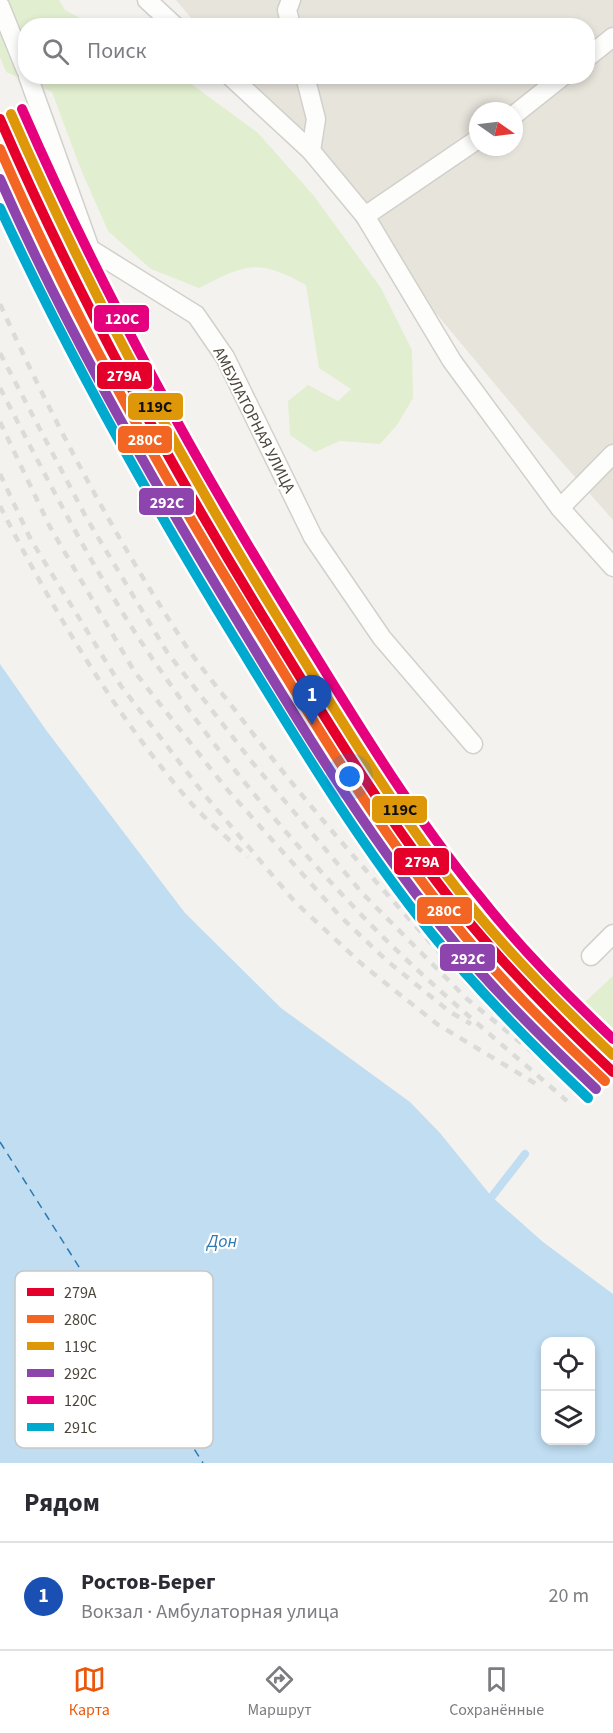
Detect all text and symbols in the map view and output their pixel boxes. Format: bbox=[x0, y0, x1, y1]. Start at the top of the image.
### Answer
search box bbox=[18, 18, 595, 84]
icon: search bbox=[39, 35, 72, 68]
text: Поиск bbox=[87, 35, 146, 67]
north arrow bbox=[469, 102, 523, 156]
line badge: 120С bbox=[93, 304, 150, 333]
text: 120С bbox=[105, 308, 139, 330]
street label: АМБУЛАТОРНАЯ УЛИЦА bbox=[208, 343, 300, 497]
line badge: 279А bbox=[96, 361, 153, 390]
text: 279А bbox=[107, 365, 142, 387]
line badge: 119С bbox=[127, 392, 184, 421]
text: 119С bbox=[138, 396, 172, 418]
line badge: 280С bbox=[117, 425, 173, 454]
text: 280С bbox=[128, 429, 162, 451]
line badge: 292С bbox=[138, 487, 195, 516]
text: 292С bbox=[150, 492, 184, 514]
pin: 1 bbox=[292, 676, 332, 725]
your location bbox=[335, 762, 364, 791]
line badge: 119С bbox=[371, 795, 428, 824]
text: 119С bbox=[383, 799, 417, 821]
line badge: 279А bbox=[393, 847, 450, 876]
text: 279А bbox=[405, 851, 440, 873]
line badge: 280С bbox=[416, 896, 473, 925]
text: 280С bbox=[427, 900, 461, 922]
line badge: 292С bbox=[439, 943, 496, 972]
text: 292С bbox=[451, 948, 485, 970]
water label: Дон bbox=[206, 1229, 237, 1254]
legend bbox=[15, 1271, 213, 1448]
text: 279А bbox=[64, 1282, 97, 1304]
text: 280С bbox=[64, 1309, 97, 1331]
text: 119С bbox=[64, 1336, 97, 1358]
map controls bbox=[541, 1337, 595, 1445]
button: locate bbox=[541, 1337, 595, 1391]
text: 292С bbox=[64, 1363, 97, 1385]
text: 120С bbox=[64, 1390, 97, 1412]
button: layers bbox=[541, 1391, 595, 1445]
text: 291С bbox=[64, 1417, 97, 1439]
text: Рядом bbox=[24, 1484, 100, 1521]
text: Ростов-Берег bbox=[81, 1566, 216, 1598]
text: 1 bbox=[38, 1582, 49, 1610]
text: 20 m bbox=[549, 1582, 589, 1610]
text: Вокзал · Амбулаторная улица bbox=[81, 1598, 339, 1626]
tab: Карта bbox=[69, 1663, 110, 1721]
tab: Маршрут bbox=[247, 1663, 312, 1721]
tab: Сохранённые bbox=[449, 1663, 544, 1721]

